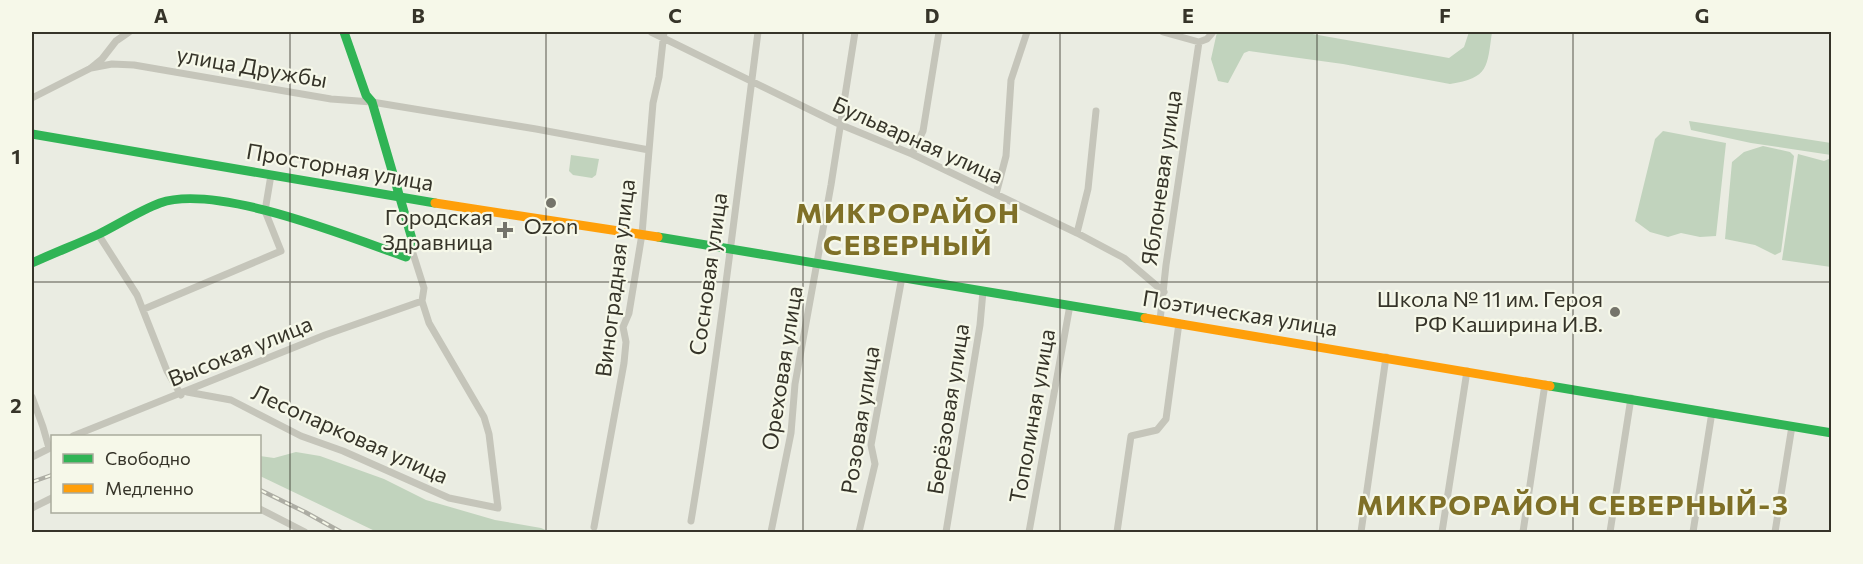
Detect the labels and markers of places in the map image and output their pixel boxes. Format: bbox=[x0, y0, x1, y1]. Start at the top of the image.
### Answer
marker: Ozon bbox=[544, 196, 558, 210]
place label: Городская Здравница bbox=[382, 203, 493, 255]
place label: Ozon bbox=[524, 212, 578, 239]
marker: Городская Здравница bbox=[498, 223, 512, 237]
place label: Школа № 11 им. Героя РФ Каширина И.В. bbox=[1377, 285, 1603, 337]
marker: Школа № 11 им. Героя РФ Каширина И.В. bbox=[1608, 305, 1622, 319]

